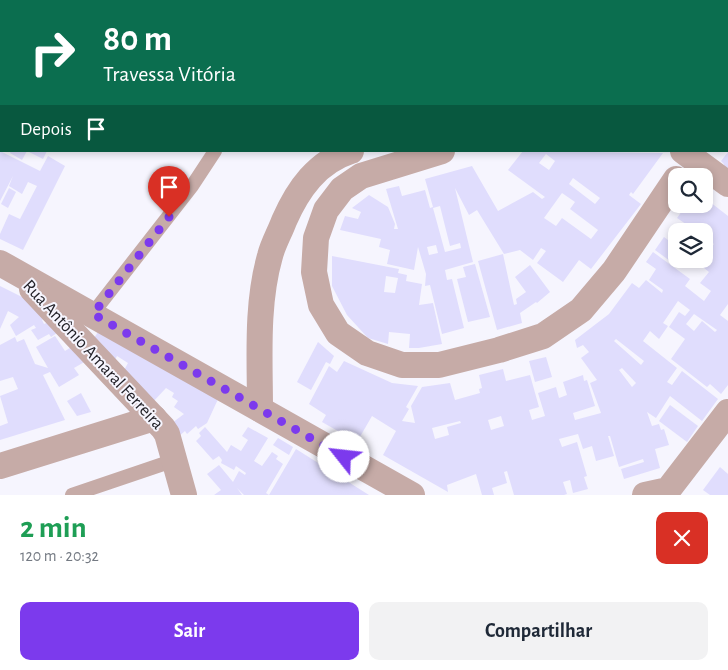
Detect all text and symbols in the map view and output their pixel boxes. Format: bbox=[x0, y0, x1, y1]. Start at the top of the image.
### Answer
icon: right bbox=[20, 20, 85, 85]
text: 80 m bbox=[103, 22, 172, 57]
text: Travessa Vitória bbox=[103, 63, 236, 85]
icon: arrive bbox=[82, 115, 110, 143]
text: Depois bbox=[20, 120, 72, 139]
pin bbox=[148, 166, 190, 217]
map controls bbox=[668, 168, 713, 268]
button: search bbox=[668, 168, 713, 213]
icon: arrive bbox=[155, 173, 183, 201]
button: layers bbox=[668, 223, 713, 268]
street label: Rua Antônio Amaral Ferreira bbox=[19, 277, 167, 433]
position arrow bbox=[317, 430, 369, 482]
button: close bbox=[656, 512, 708, 564]
text: 2 min bbox=[20, 513, 87, 543]
text: 120 m · 20:32 bbox=[20, 548, 99, 564]
button: Sair bbox=[20, 602, 359, 660]
button: Compartilhar bbox=[369, 602, 708, 660]

